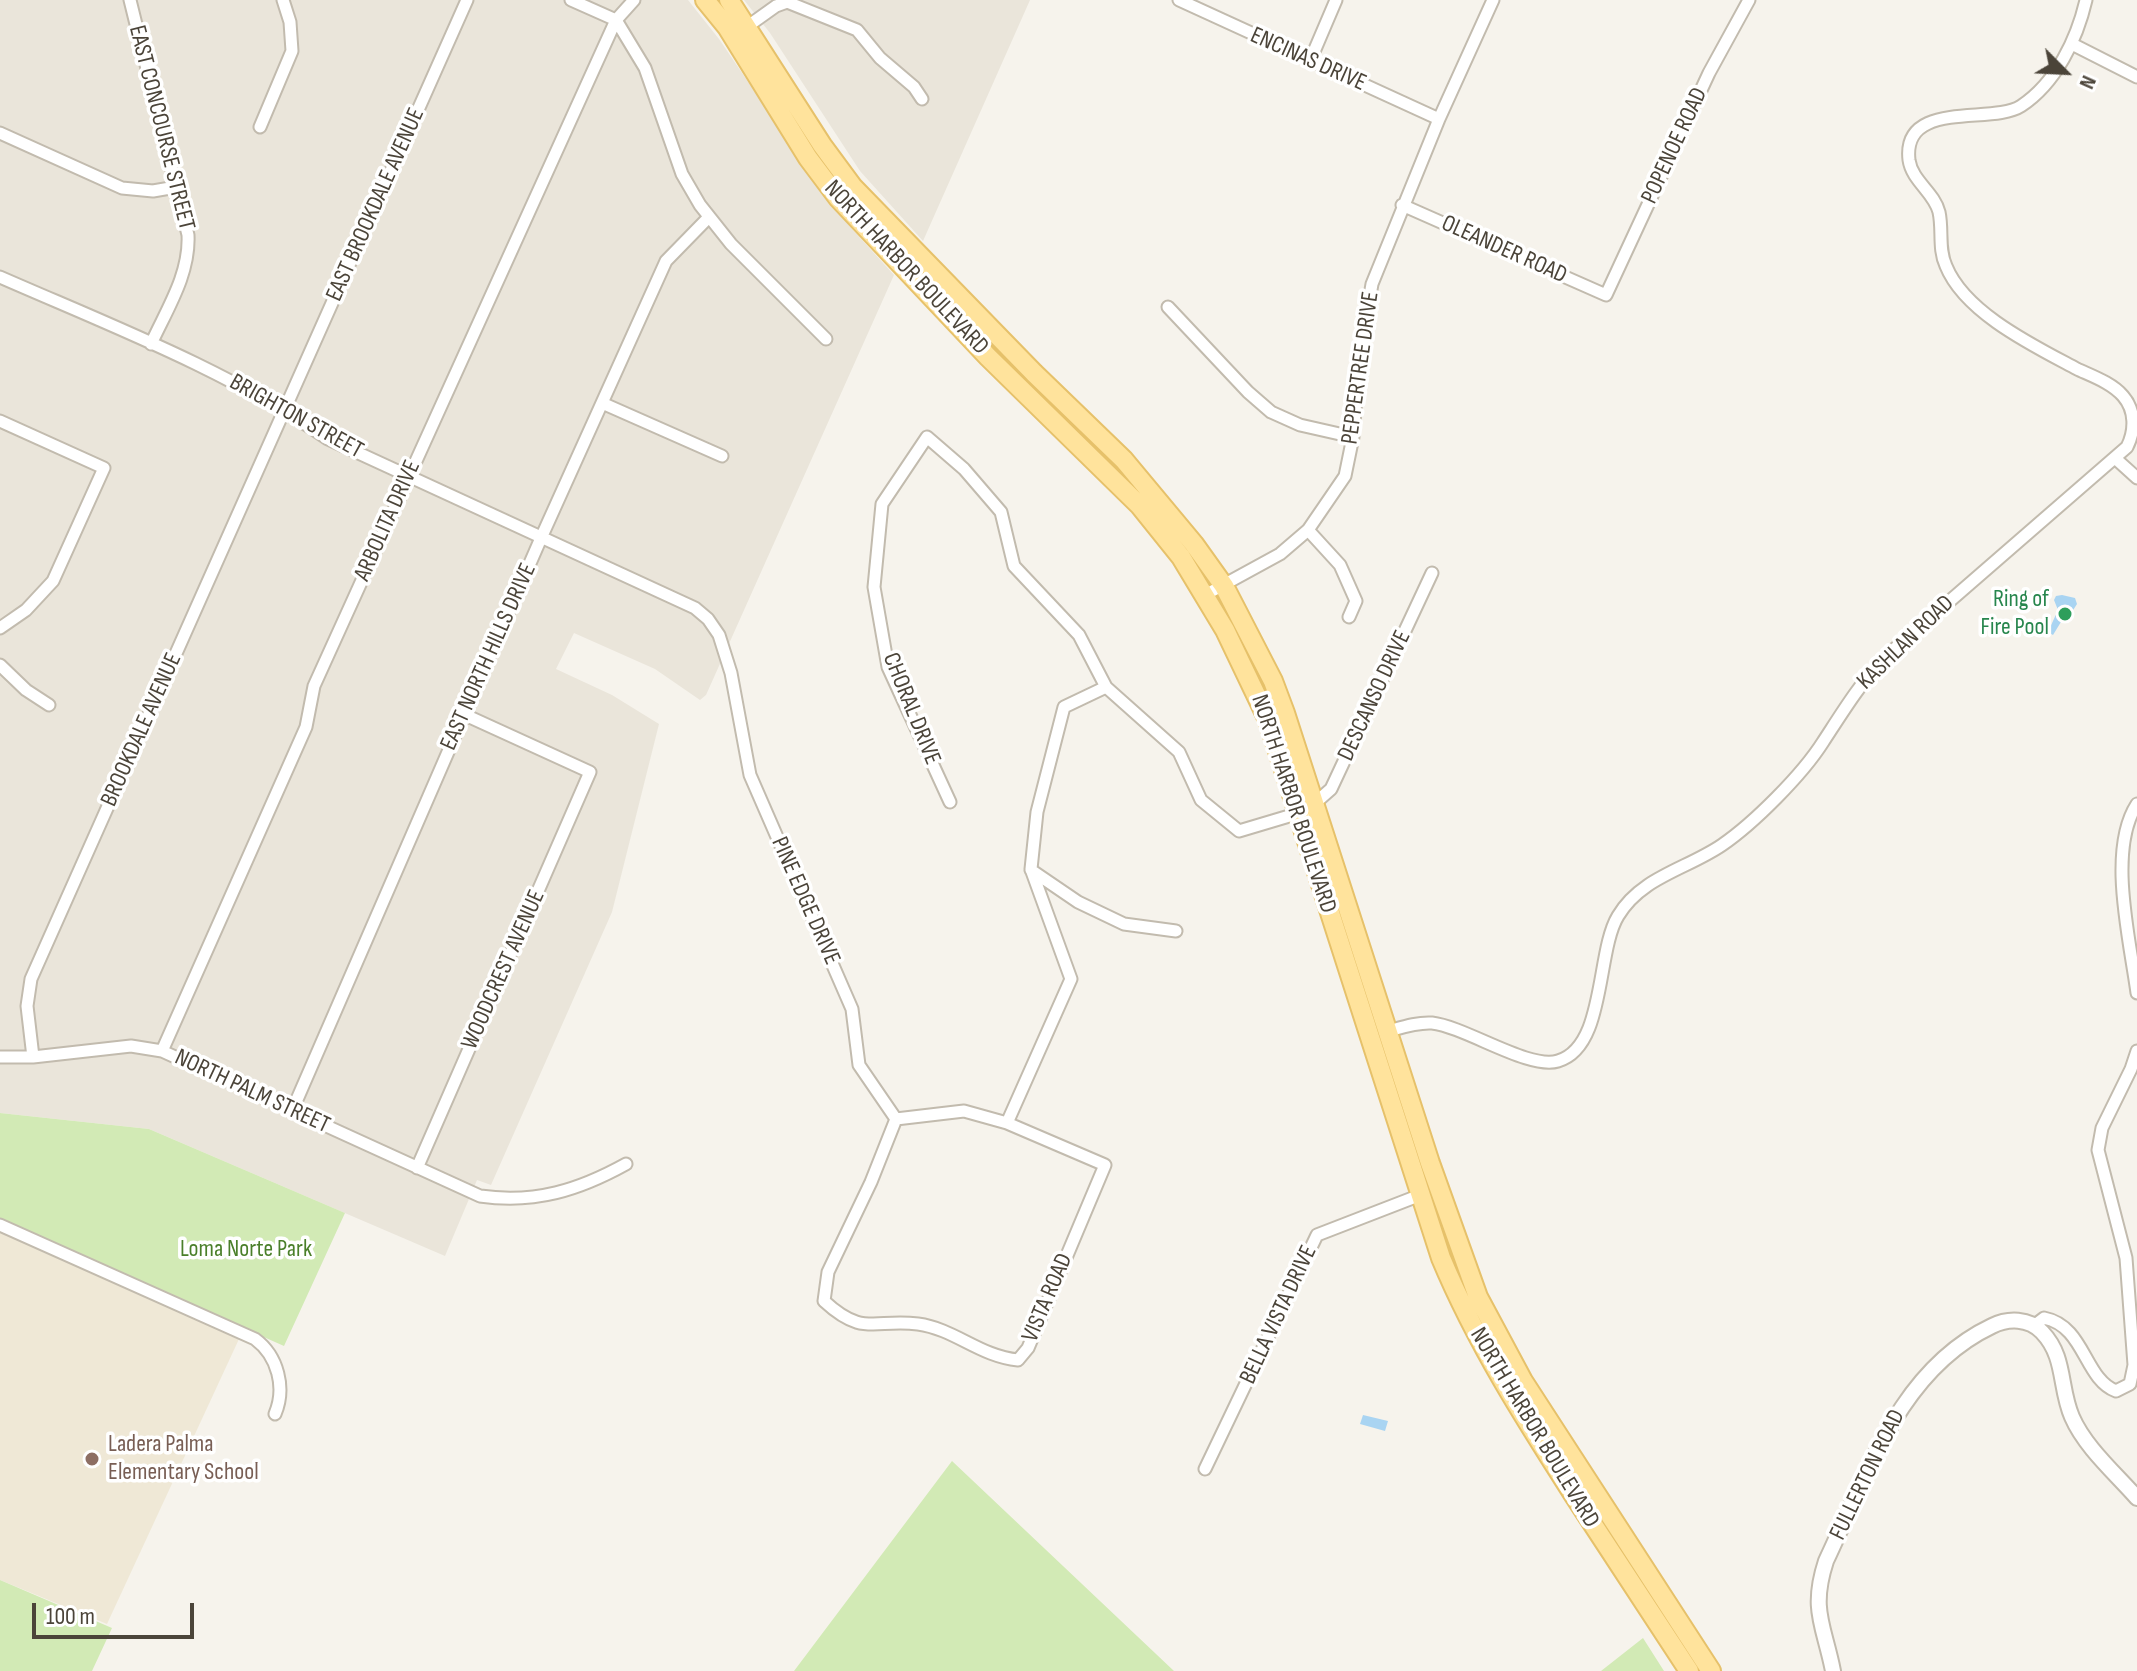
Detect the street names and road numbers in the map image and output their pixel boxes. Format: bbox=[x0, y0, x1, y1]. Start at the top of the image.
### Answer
street label: ENCINAS DRIVE bbox=[1246, 22, 1370, 98]
street label: EAST CONCOURSE STREET bbox=[122, 23, 200, 233]
street label: POPENOE ROAD bbox=[1636, 84, 1714, 208]
street label: EAST BROOKDALE AVENUE bbox=[320, 104, 432, 306]
street label: NORTH HARBOR BOULEVARD bbox=[818, 175, 994, 361]
street label: OLEANDER ROAD bbox=[1437, 210, 1571, 290]
street label: PEPPERTREE DRIVE bbox=[1336, 290, 1386, 446]
street label: BRIGHTON STREET bbox=[224, 368, 368, 466]
street label: ARBOLITA DRIVE bbox=[349, 456, 427, 586]
street label: EAST NORTH HILLS DRIVE bbox=[435, 559, 543, 755]
street label: KASHLAN ROAD bbox=[1851, 590, 1961, 696]
street label: DESCANSO DRIVE bbox=[1332, 626, 1418, 766]
street label: BROOKDALE AVENUE bbox=[95, 649, 189, 811]
street label: CHORAL DRIVE bbox=[876, 649, 946, 769]
street label: NORTH HARBOR BOULEVARD bbox=[1244, 691, 1342, 917]
street label: PINE EDGE DRIVE bbox=[764, 833, 846, 969]
street label: WOODCREST AVENUE bbox=[456, 886, 552, 1054]
street label: NORTH PALM STREET bbox=[170, 1043, 334, 1141]
street label: BELLA VISTA DRIVE bbox=[1234, 1241, 1324, 1389]
street label: VISTA ROAD bbox=[1017, 1249, 1079, 1347]
street label: NORTH HARBOR BOULEVARD bbox=[1463, 1323, 1605, 1533]
street label: FULLERTON ROAD bbox=[1824, 1405, 1912, 1545]

